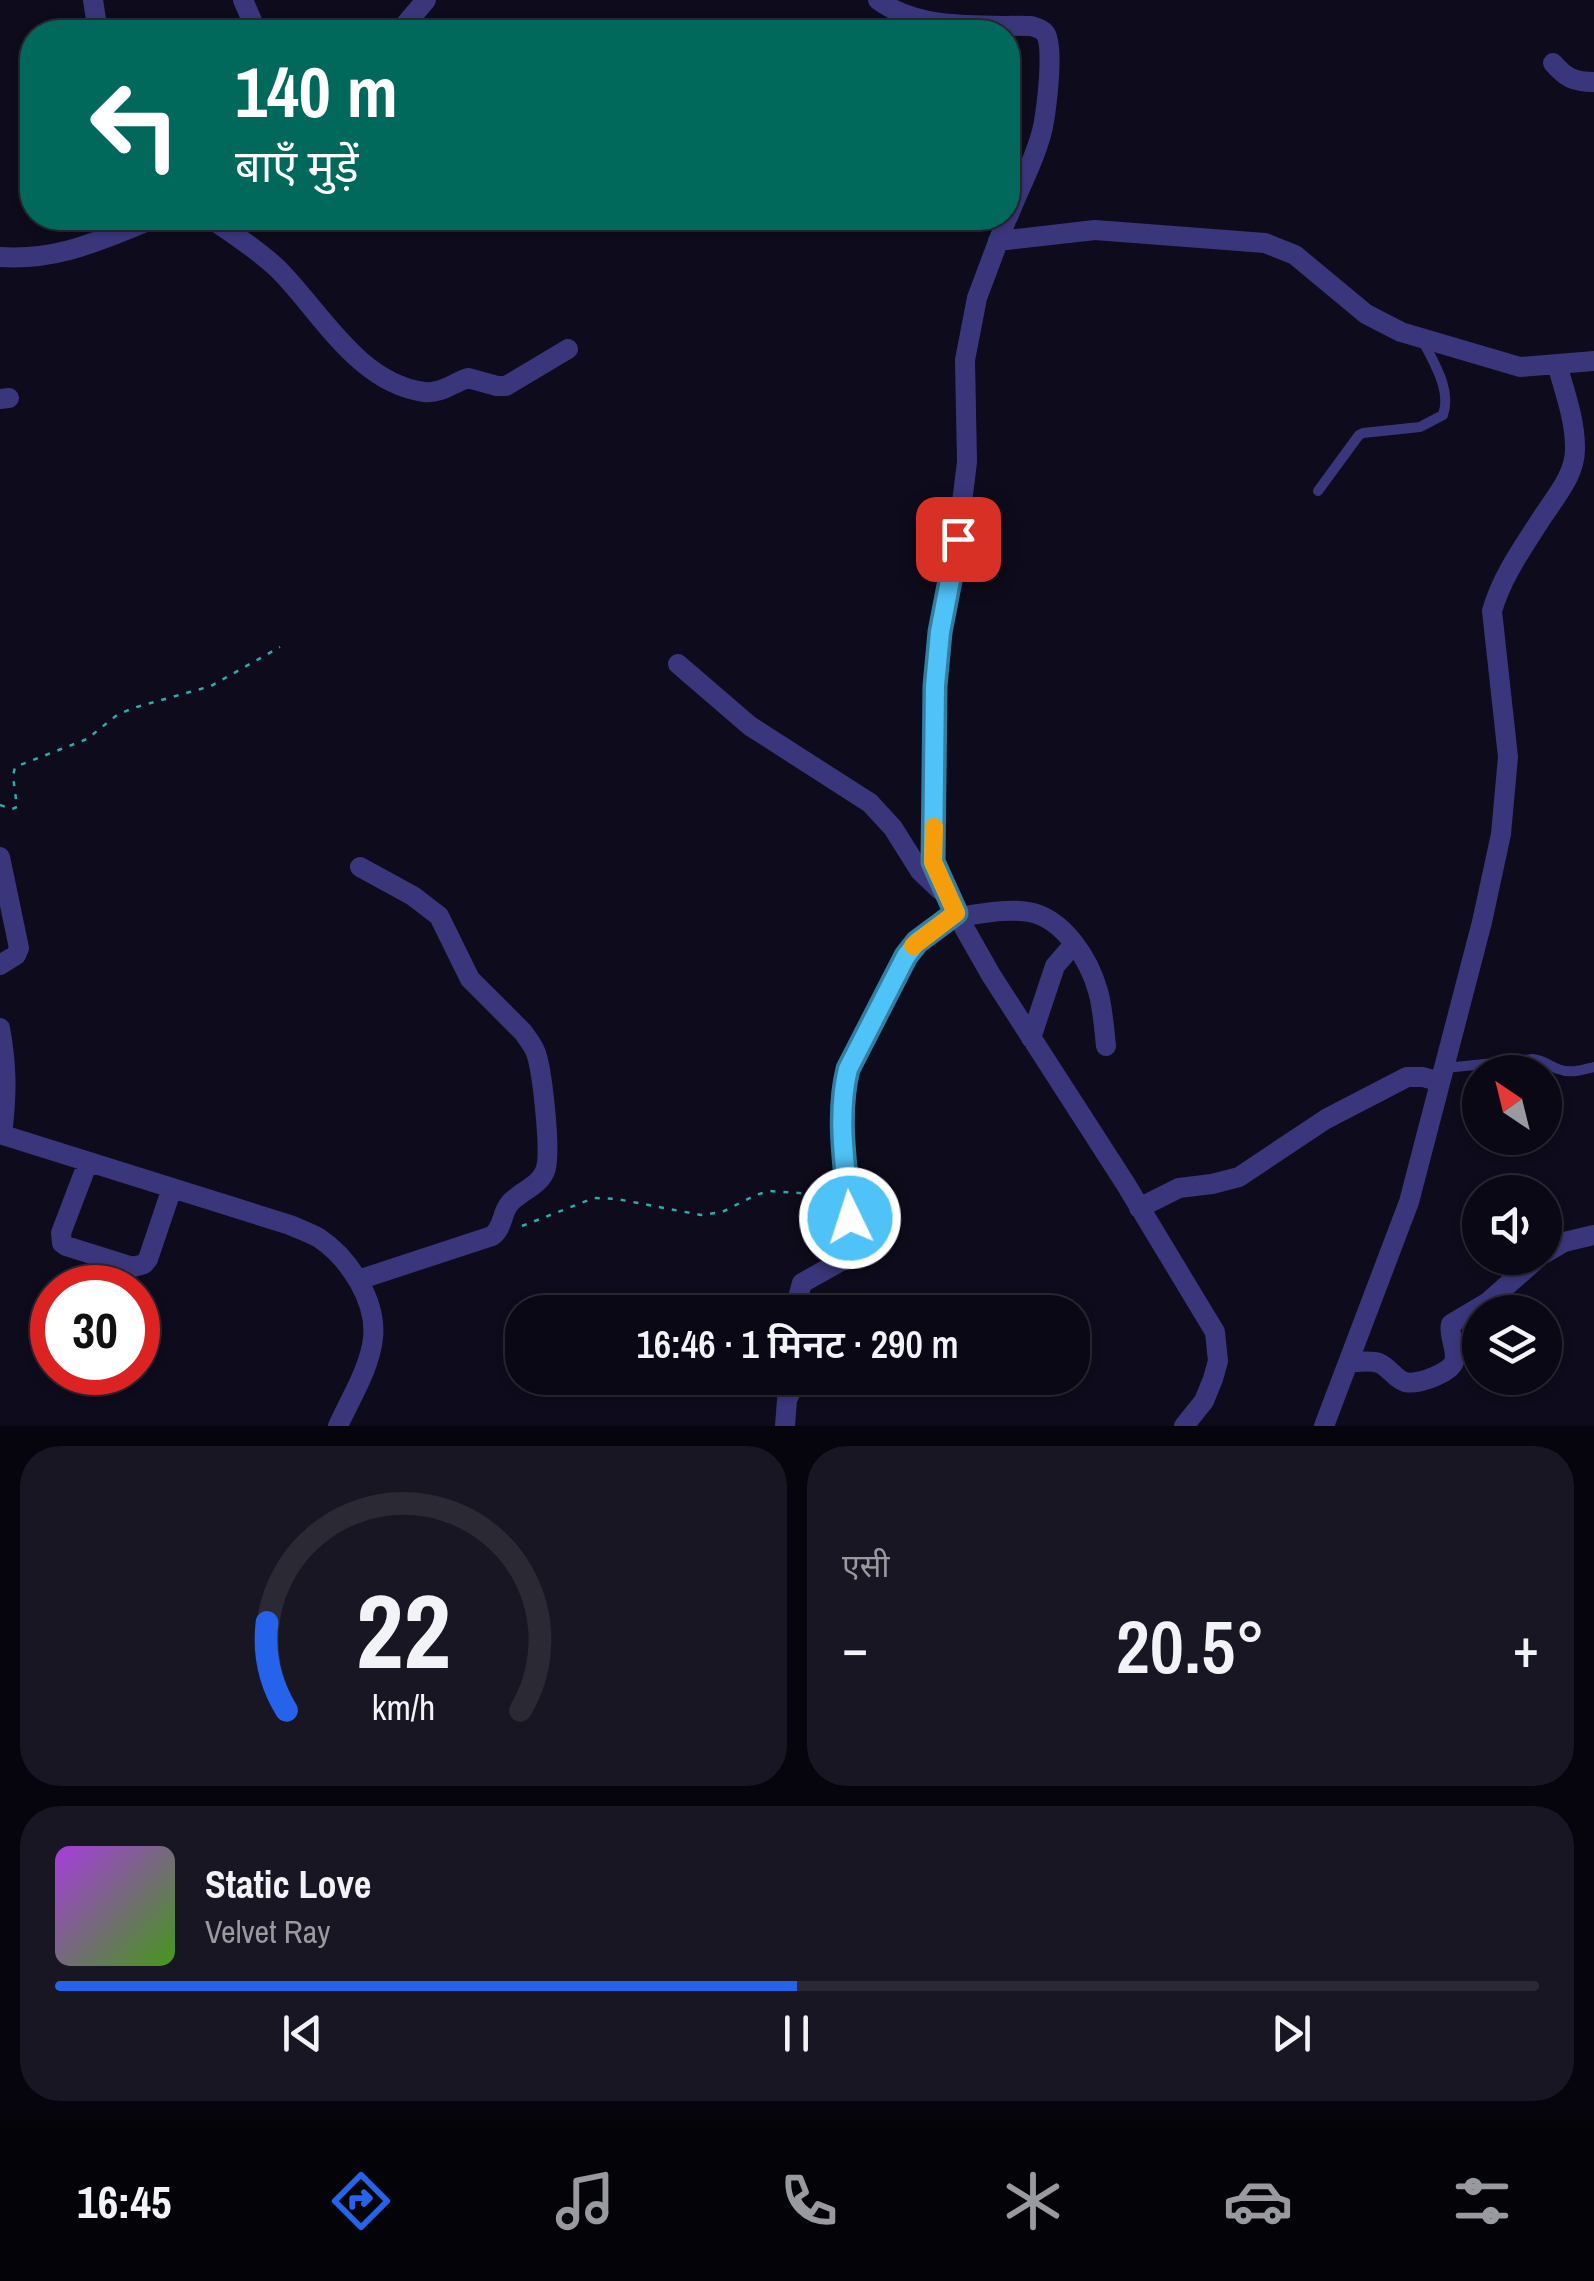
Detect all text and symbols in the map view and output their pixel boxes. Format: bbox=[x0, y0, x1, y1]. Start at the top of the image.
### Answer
text: 140 m bbox=[235, 45, 398, 139]
icon: left bbox=[70, 60, 200, 190]
text: बाएँ मुड़ें bbox=[235, 135, 358, 196]
pin bbox=[916, 497, 1001, 582]
icon: arrive bbox=[931, 512, 986, 567]
north arrow bbox=[1462, 1055, 1562, 1155]
map controls bbox=[1462, 1055, 1562, 1395]
position arrow bbox=[798, 1166, 902, 1270]
button: sound bbox=[1462, 1175, 1562, 1275]
speed limit sign: 30 bbox=[30, 1265, 160, 1395]
button: layers bbox=[1462, 1295, 1562, 1395]
text: 16:46 · 1 मिनट · 290 m bbox=[637, 1319, 958, 1370]
text: एसी bbox=[842, 1544, 890, 1587]
text: 22 bbox=[356, 1560, 451, 1700]
text: 20.5° bbox=[1116, 1595, 1265, 1696]
text: − bbox=[842, 1610, 868, 1684]
text: + bbox=[1513, 1610, 1539, 1684]
text: km/h bbox=[372, 1683, 435, 1731]
text: Static Love bbox=[205, 1859, 371, 1910]
text: Velvet Ray bbox=[205, 1910, 330, 1953]
icon: previous bbox=[275, 2006, 330, 2061]
icon: pause bbox=[769, 2006, 824, 2061]
icon: next bbox=[1264, 2006, 1319, 2061]
icon: directions bbox=[326, 2166, 396, 2236]
icon: music bbox=[550, 2166, 620, 2236]
icon: phone bbox=[774, 2166, 844, 2236]
icon: climate bbox=[998, 2166, 1068, 2236]
icon: car bbox=[1223, 2166, 1293, 2236]
icon: filters bbox=[1447, 2166, 1517, 2236]
text: 16:45 bbox=[77, 2171, 171, 2232]

